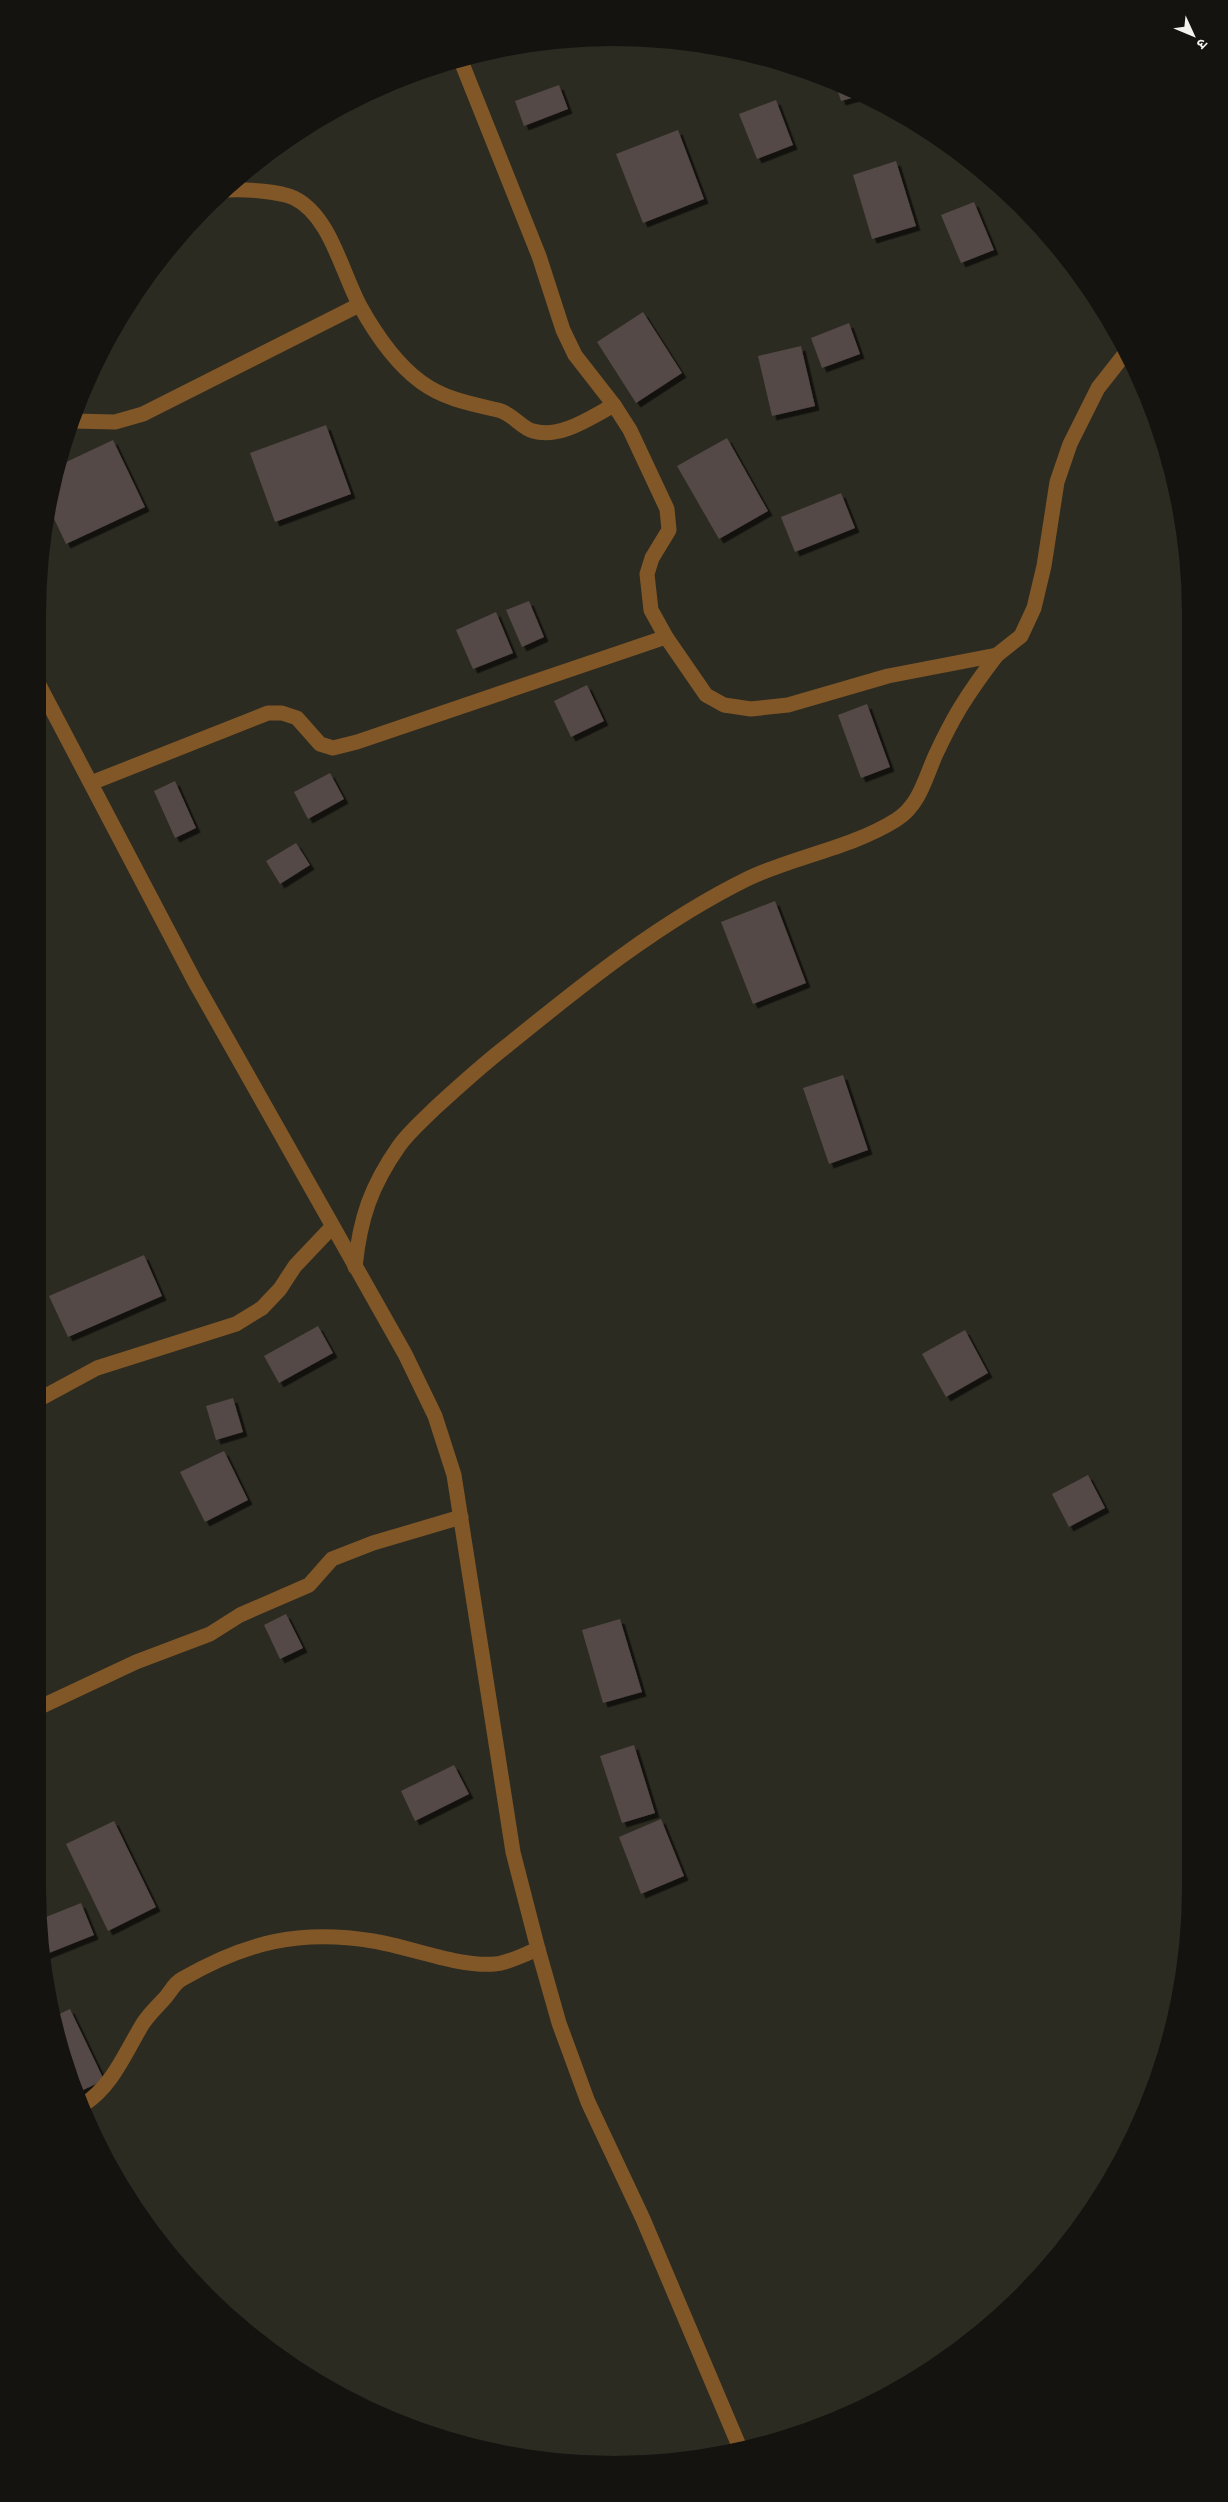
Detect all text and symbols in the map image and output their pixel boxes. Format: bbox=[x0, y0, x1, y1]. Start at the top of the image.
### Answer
north arrow bbox=[1168, 10, 1218, 60]
text: उ bbox=[1193, 36, 1211, 53]

